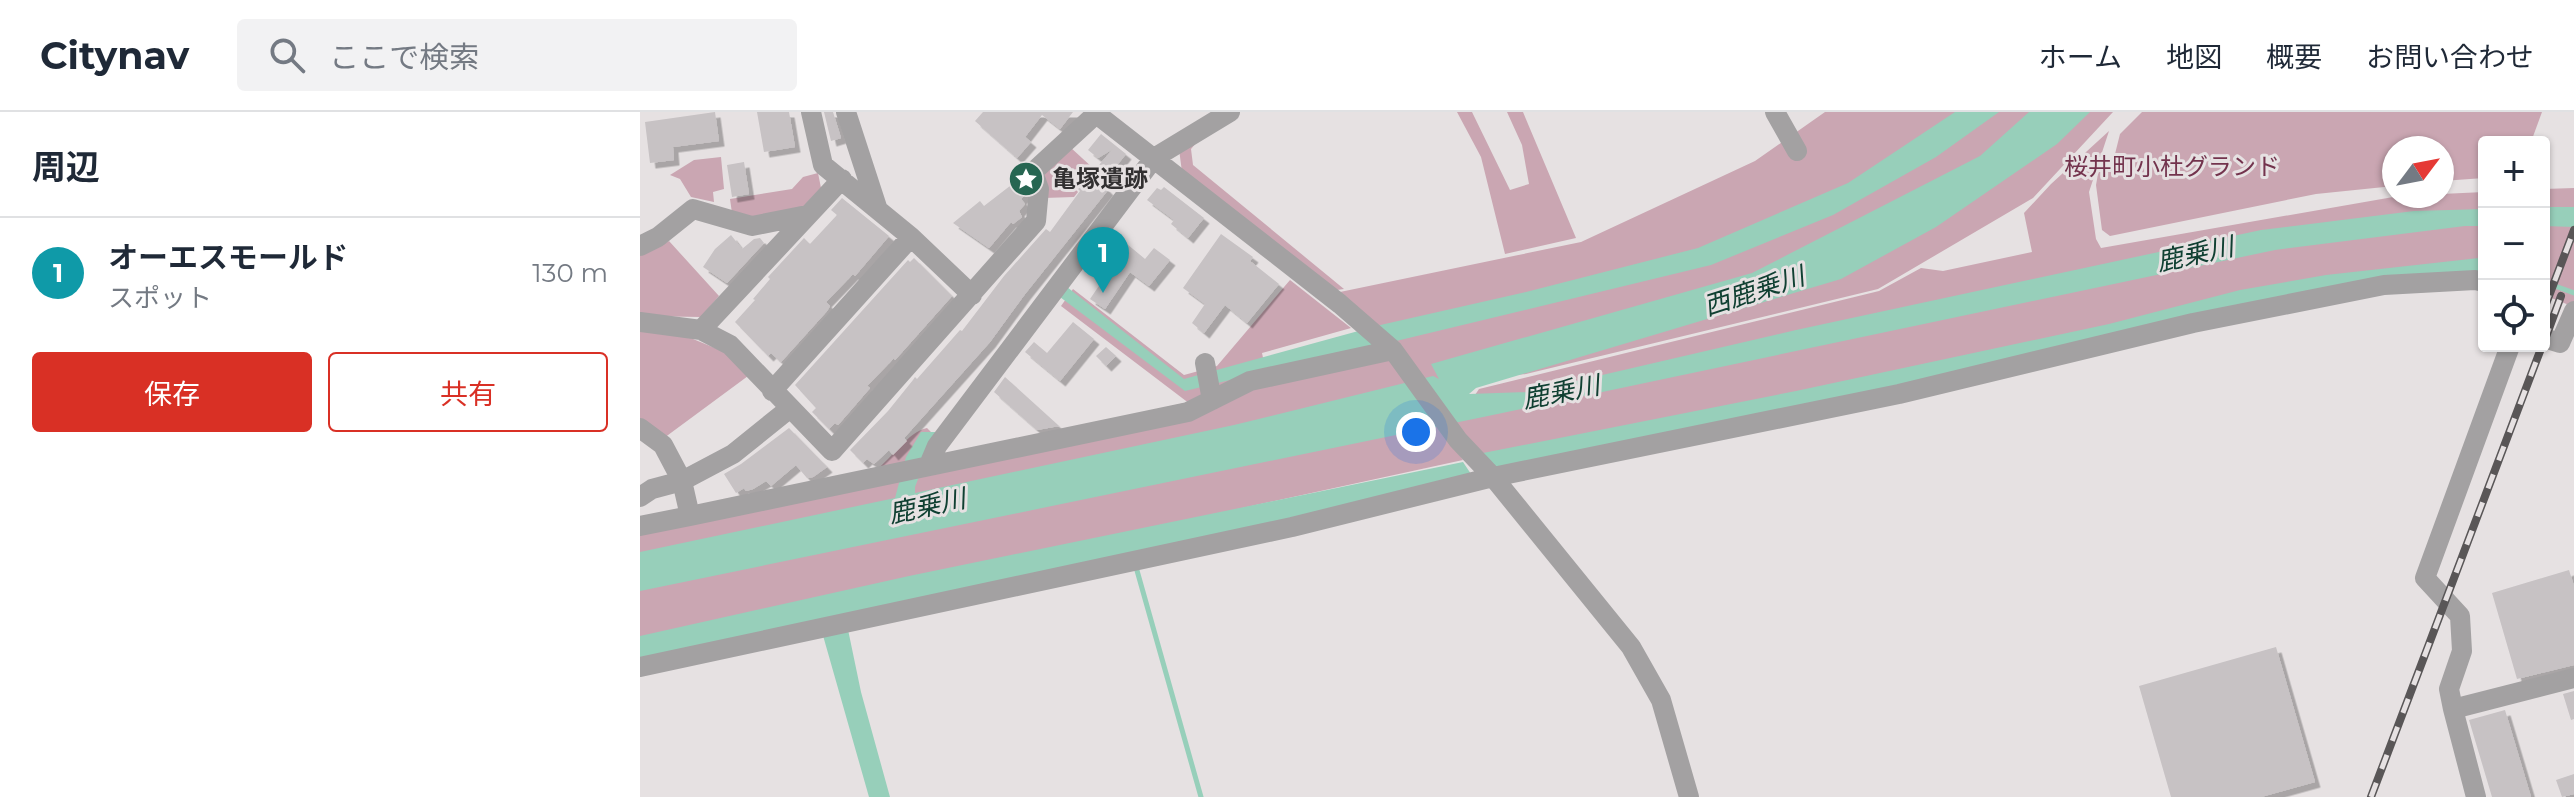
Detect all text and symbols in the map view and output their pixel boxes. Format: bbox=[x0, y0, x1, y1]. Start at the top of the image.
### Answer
search box bbox=[237, 19, 797, 91]
text: Citynav bbox=[40, 32, 189, 79]
icon: search bbox=[265, 33, 309, 77]
text: ここで検索 bbox=[329, 39, 479, 76]
text: ホーム bbox=[2039, 40, 2122, 74]
text: 地図 bbox=[2166, 40, 2222, 74]
text: 概要 bbox=[2266, 40, 2322, 74]
text: お問い合わせ bbox=[2366, 40, 2534, 74]
north arrow bbox=[2382, 136, 2454, 208]
map controls bbox=[2478, 136, 2550, 352]
button: + bbox=[2478, 136, 2550, 208]
text: 周辺 bbox=[32, 146, 100, 188]
park label: 桜井町小杜グランド bbox=[2064, 152, 2280, 181]
place icon: 亀塚遺跡 bbox=[1007, 160, 1045, 198]
place label: 亀塚遺跡 bbox=[1052, 164, 1148, 193]
button: − bbox=[2478, 208, 2550, 280]
pin: 1 bbox=[1077, 227, 1129, 293]
water label: 鹿乗川 bbox=[2154, 230, 2239, 278]
text: オーエスモールド bbox=[108, 239, 348, 276]
text: 1 bbox=[53, 257, 63, 289]
text: 130 m bbox=[532, 257, 608, 289]
water label: 西鹿乗川 bbox=[1700, 259, 1811, 322]
button: locate bbox=[2478, 280, 2550, 352]
text: スポット bbox=[108, 282, 212, 314]
button: 保存 bbox=[32, 352, 312, 432]
button: 共有 bbox=[328, 352, 608, 432]
water label: 鹿乗川 bbox=[1520, 368, 1605, 415]
your location bbox=[1396, 412, 1436, 452]
water label: 鹿乗川 bbox=[886, 482, 971, 530]

